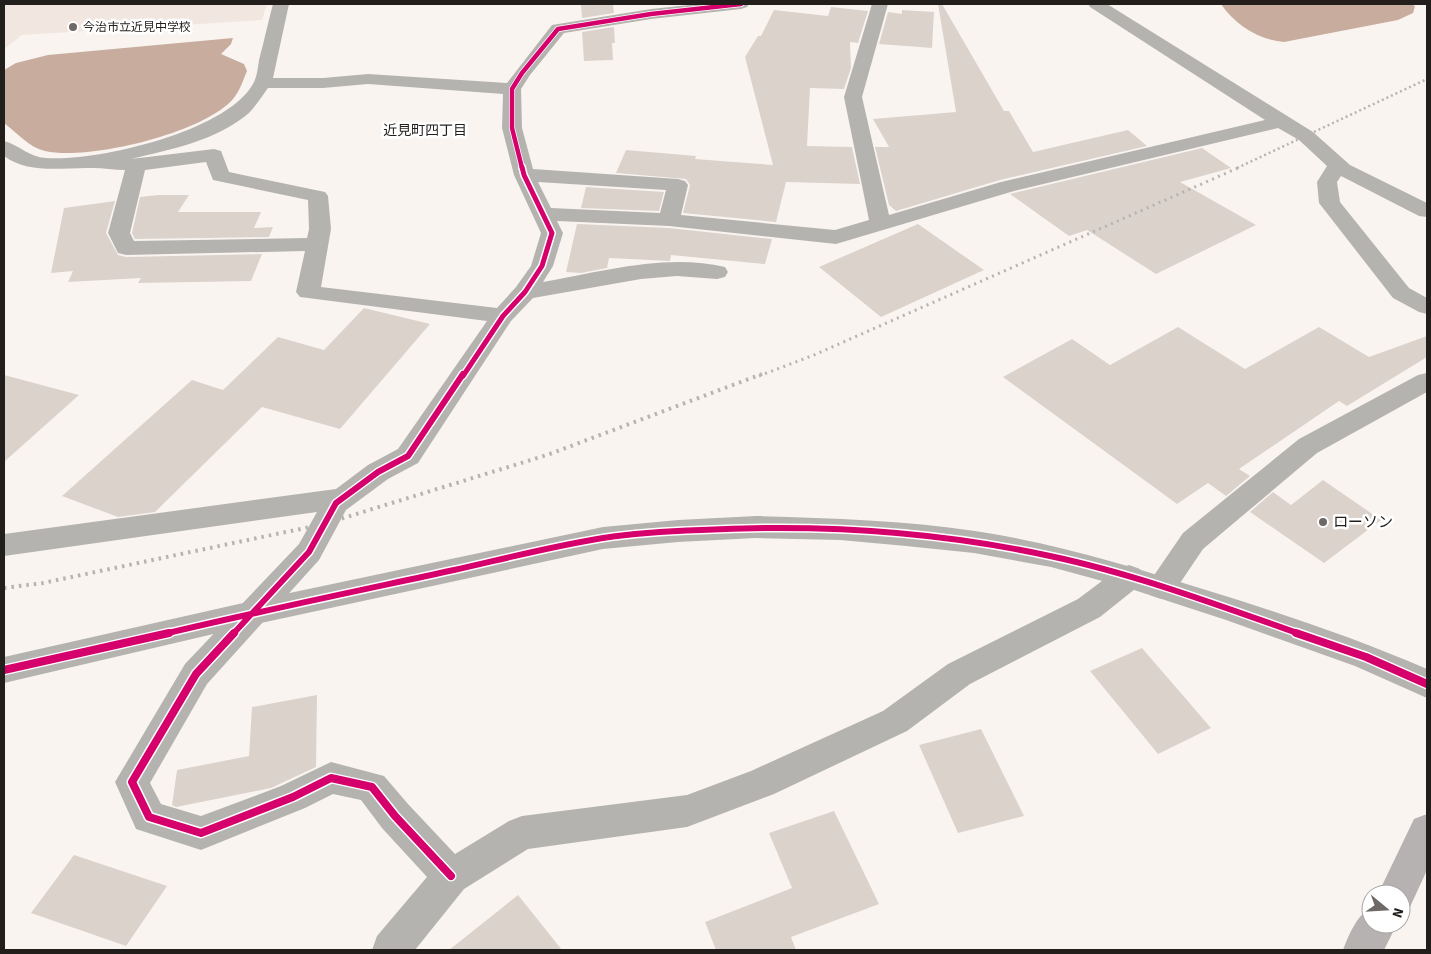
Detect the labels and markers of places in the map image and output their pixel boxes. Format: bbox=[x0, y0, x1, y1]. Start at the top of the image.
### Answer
place label: 今治市立近見中学校 bbox=[83, 19, 191, 36]
marker: 今治市立近見中学校 bbox=[67, 21, 79, 33]
place label: ローソン bbox=[1333, 512, 1393, 533]
marker: ローソン bbox=[1317, 516, 1329, 528]

